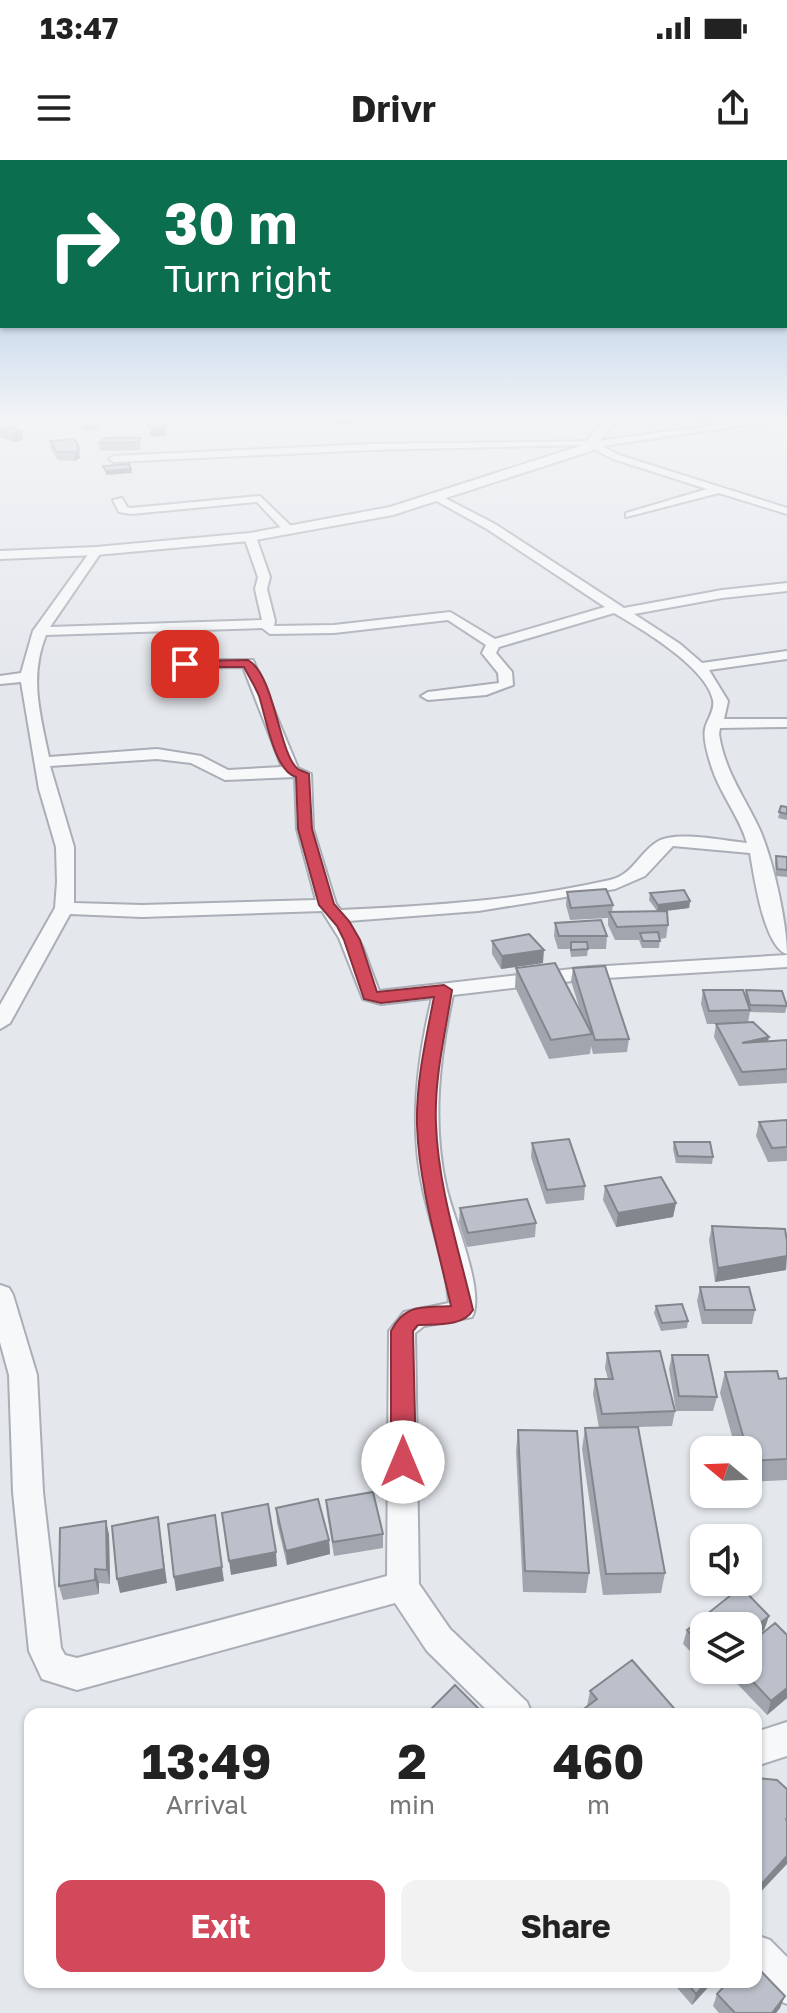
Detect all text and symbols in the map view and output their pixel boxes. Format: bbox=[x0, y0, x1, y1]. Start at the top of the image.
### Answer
text: 13:47 bbox=[40, 10, 118, 46]
icon: menu bbox=[32, 86, 76, 130]
icon: share bbox=[711, 86, 755, 130]
text: Drivr bbox=[351, 87, 436, 130]
text: 30 m bbox=[164, 189, 298, 256]
icon: right bbox=[32, 192, 136, 296]
text: Turn right bbox=[164, 257, 332, 300]
pin bbox=[151, 630, 219, 698]
icon: arrive bbox=[163, 642, 207, 686]
position arrow bbox=[361, 1420, 445, 1504]
north arrow bbox=[690, 1436, 762, 1508]
map controls bbox=[690, 1436, 762, 1684]
button: sound bbox=[690, 1524, 762, 1596]
button: layers bbox=[690, 1612, 762, 1684]
text: 13:49 bbox=[142, 1732, 271, 1790]
text: 2 bbox=[397, 1732, 427, 1790]
text: 460 bbox=[553, 1732, 644, 1790]
text: Arrival bbox=[166, 1789, 247, 1820]
text: min bbox=[389, 1789, 435, 1820]
text: m bbox=[587, 1789, 610, 1820]
button: Exit bbox=[56, 1880, 385, 1972]
button: Share bbox=[401, 1880, 730, 1972]

